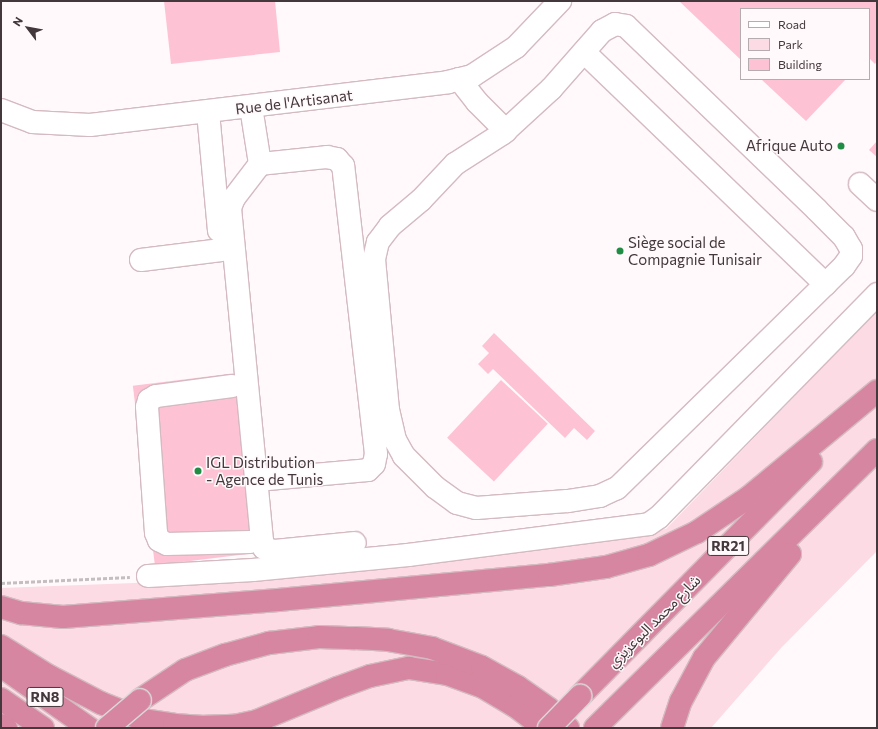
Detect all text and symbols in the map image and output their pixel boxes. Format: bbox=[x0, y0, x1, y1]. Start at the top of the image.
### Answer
north arrow bbox=[8, 8, 48, 48]
legend bbox=[740, 8, 870, 80]
text: N bbox=[10, 14, 25, 28]
text: Road bbox=[778, 17, 806, 31]
text: Park bbox=[778, 37, 803, 51]
text: Building bbox=[778, 57, 822, 71]
street label: Rue de l'Artisanat bbox=[234, 86, 354, 118]
place label: Afrique Auto bbox=[746, 137, 833, 155]
marker: Afrique Auto bbox=[836, 141, 846, 151]
place label: Siège social de Compagnie Tunisair bbox=[628, 233, 762, 268]
marker: Siège social de Compagnie Tunisair bbox=[615, 246, 625, 256]
place label: IGL Distribution - Agence de Tunis bbox=[206, 453, 323, 488]
marker: IGL Distribution - Agence de Tunis bbox=[193, 466, 203, 476]
road number: RR21 bbox=[707, 534, 749, 558]
street label: شارع محمد البوعزيزي bbox=[604, 571, 704, 671]
road number: RN8 bbox=[26, 685, 64, 709]

